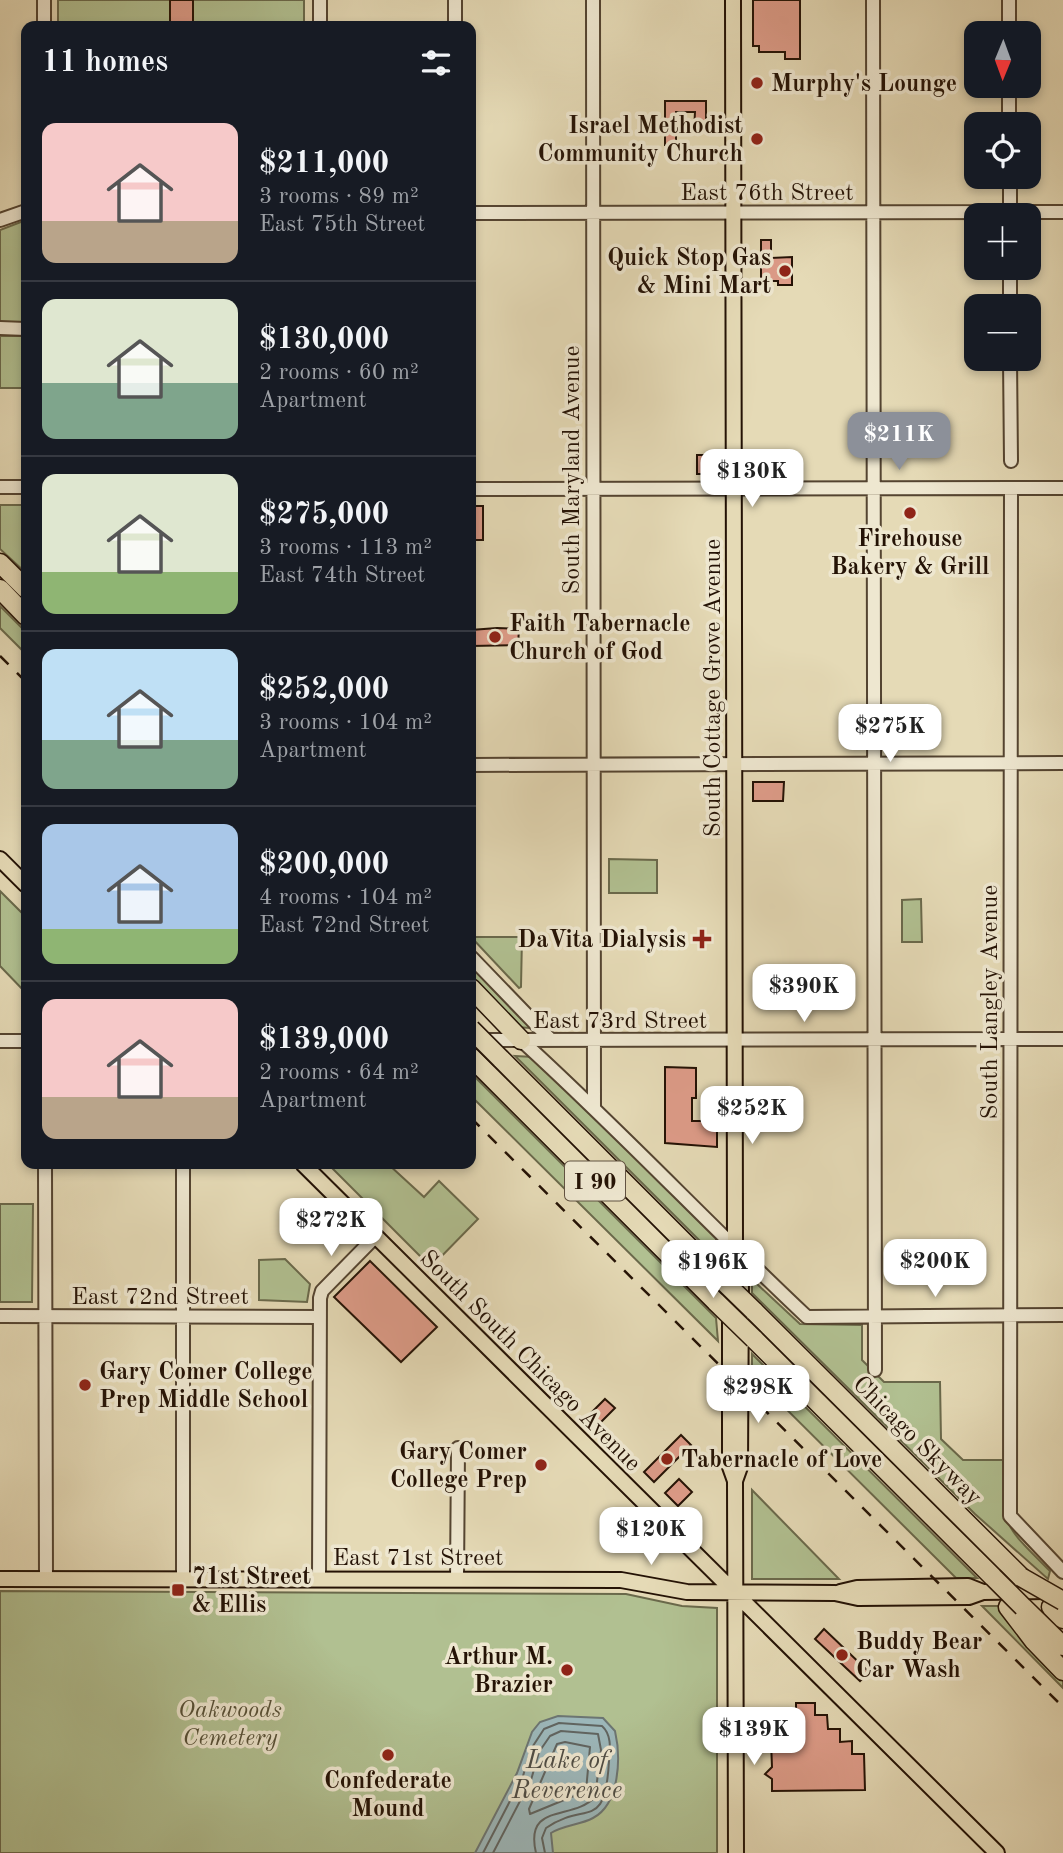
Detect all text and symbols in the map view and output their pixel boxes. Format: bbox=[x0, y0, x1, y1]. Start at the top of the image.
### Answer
north arrow bbox=[964, 21, 1041, 98]
map controls bbox=[964, 21, 1041, 371]
icon: filters bbox=[417, 44, 455, 82]
text: 11 homes bbox=[42, 48, 168, 78]
place label: Murphy's Lounge bbox=[771, 73, 957, 97]
marker: Murphy's Lounge bbox=[749, 75, 765, 91]
button: locate bbox=[964, 112, 1041, 189]
place label: Israel Methodist Community Church bbox=[537, 115, 743, 167]
marker: Israel Methodist Community Church bbox=[749, 131, 765, 147]
text: $211,000 bbox=[259, 149, 389, 179]
icon: home bbox=[98, 151, 182, 235]
street label: East 76th Street bbox=[680, 182, 854, 206]
text: 3 rooms · 89 m² bbox=[259, 185, 419, 208]
button: + bbox=[964, 203, 1041, 280]
text: East 75th Street bbox=[259, 213, 425, 236]
place label: Quick Stop Gas & Mini Mart bbox=[607, 247, 771, 299]
marker: Quick Stop Gas & Mini Mart bbox=[777, 263, 793, 279]
button: − bbox=[964, 294, 1041, 371]
text: $130,000 bbox=[259, 325, 389, 355]
icon: home bbox=[98, 327, 182, 411]
street label: South Maryland Avenue bbox=[561, 345, 585, 595]
text: 2 rooms · 60 m² bbox=[259, 361, 419, 384]
text: Apartment bbox=[259, 389, 367, 412]
pin: $211K bbox=[850, 412, 948, 472]
text: $211K bbox=[863, 423, 935, 446]
pin: $130K bbox=[703, 449, 801, 509]
text: $130K bbox=[716, 460, 788, 483]
text: $275,000 bbox=[259, 500, 389, 530]
icon: home bbox=[98, 502, 182, 586]
marker: Firehouse Bakery & Grill bbox=[902, 505, 918, 521]
place label: Firehouse Bakery & Grill bbox=[831, 528, 989, 580]
text: 3 rooms · 113 m² bbox=[259, 536, 432, 559]
street label: South Cottage Grove Avenue bbox=[702, 539, 726, 837]
text: East 74th Street bbox=[259, 564, 425, 587]
place label: Faith Tabernacle Church of God bbox=[509, 613, 691, 665]
marker: Faith Tabernacle Church of God bbox=[487, 629, 503, 645]
text: $252,000 bbox=[259, 675, 389, 705]
icon: home bbox=[98, 677, 182, 761]
pin: $275K bbox=[841, 704, 939, 764]
text: 3 rooms · 104 m² bbox=[259, 711, 432, 734]
text: $275K bbox=[854, 715, 926, 738]
text: Apartment bbox=[259, 739, 367, 762]
text: $200,000 bbox=[259, 850, 389, 880]
icon: home bbox=[98, 852, 182, 936]
street label: South Langley Avenue bbox=[979, 885, 1003, 1119]
text: 4 rooms · 104 m² bbox=[259, 886, 432, 909]
text: East 72nd Street bbox=[259, 914, 429, 937]
place label: DaVita Dialysis bbox=[517, 929, 686, 953]
marker: DaVita Dialysis bbox=[692, 929, 712, 949]
pin: $390K bbox=[755, 964, 853, 1024]
text: $390K bbox=[768, 975, 840, 998]
street label: East 73rd Street bbox=[533, 1010, 707, 1034]
text: $139,000 bbox=[259, 1025, 389, 1055]
icon: home bbox=[98, 1027, 182, 1111]
text: 2 rooms · 64 m² bbox=[259, 1061, 419, 1084]
pin: $252K bbox=[703, 1086, 801, 1146]
text: Apartment bbox=[259, 1089, 367, 1112]
text: $252K bbox=[716, 1097, 788, 1120]
road number: I 90 bbox=[565, 1162, 625, 1200]
pin: $272K bbox=[282, 1198, 380, 1258]
text: $272K bbox=[295, 1209, 367, 1232]
pin: $196K bbox=[664, 1240, 762, 1300]
pin: $200K bbox=[886, 1240, 984, 1299]
street label: South South Chicago Avenue bbox=[415, 1246, 645, 1476]
text: $200K bbox=[899, 1250, 971, 1273]
text: $196K bbox=[677, 1251, 749, 1274]
street label: East 72nd Street bbox=[71, 1286, 249, 1310]
place label: Gary Comer College Prep Middle School bbox=[99, 1361, 312, 1413]
pin: $298K bbox=[709, 1366, 807, 1425]
street label: Chicago Skyway bbox=[847, 1372, 986, 1511]
text: $298K bbox=[722, 1376, 794, 1399]
marker: Gary Comer College Prep Middle School bbox=[77, 1377, 93, 1393]
place label: Gary Comer College Prep bbox=[390, 1441, 527, 1493]
place label: Tabernacle of Love bbox=[681, 1449, 882, 1473]
marker: Tabernacle of Love bbox=[659, 1451, 675, 1467]
marker: Gary Comer College Prep bbox=[533, 1457, 549, 1473]
pin: $120K bbox=[602, 1508, 700, 1567]
text: $120K bbox=[615, 1518, 687, 1541]
street label: East 71st Street bbox=[333, 1547, 503, 1571]
place label: 71st Street & Ellis bbox=[192, 1566, 311, 1618]
marker: 71st Street & Ellis bbox=[170, 1582, 186, 1598]
place label: Buddy Bear Car Wash bbox=[856, 1631, 982, 1683]
place label: Arthur M. Brazier bbox=[444, 1646, 553, 1698]
marker: Buddy Bear Car Wash bbox=[834, 1647, 850, 1663]
marker: Arthur M. Brazier bbox=[559, 1662, 575, 1678]
park label: Oakwoods Cemetery bbox=[178, 1699, 282, 1751]
pin: $139K bbox=[705, 1708, 803, 1767]
text: $139K bbox=[718, 1718, 790, 1741]
marker: Confederate Mound bbox=[380, 1747, 396, 1763]
water label: Lake of Reverence bbox=[511, 1748, 622, 1804]
place label: Confederate Mound bbox=[324, 1770, 452, 1822]

